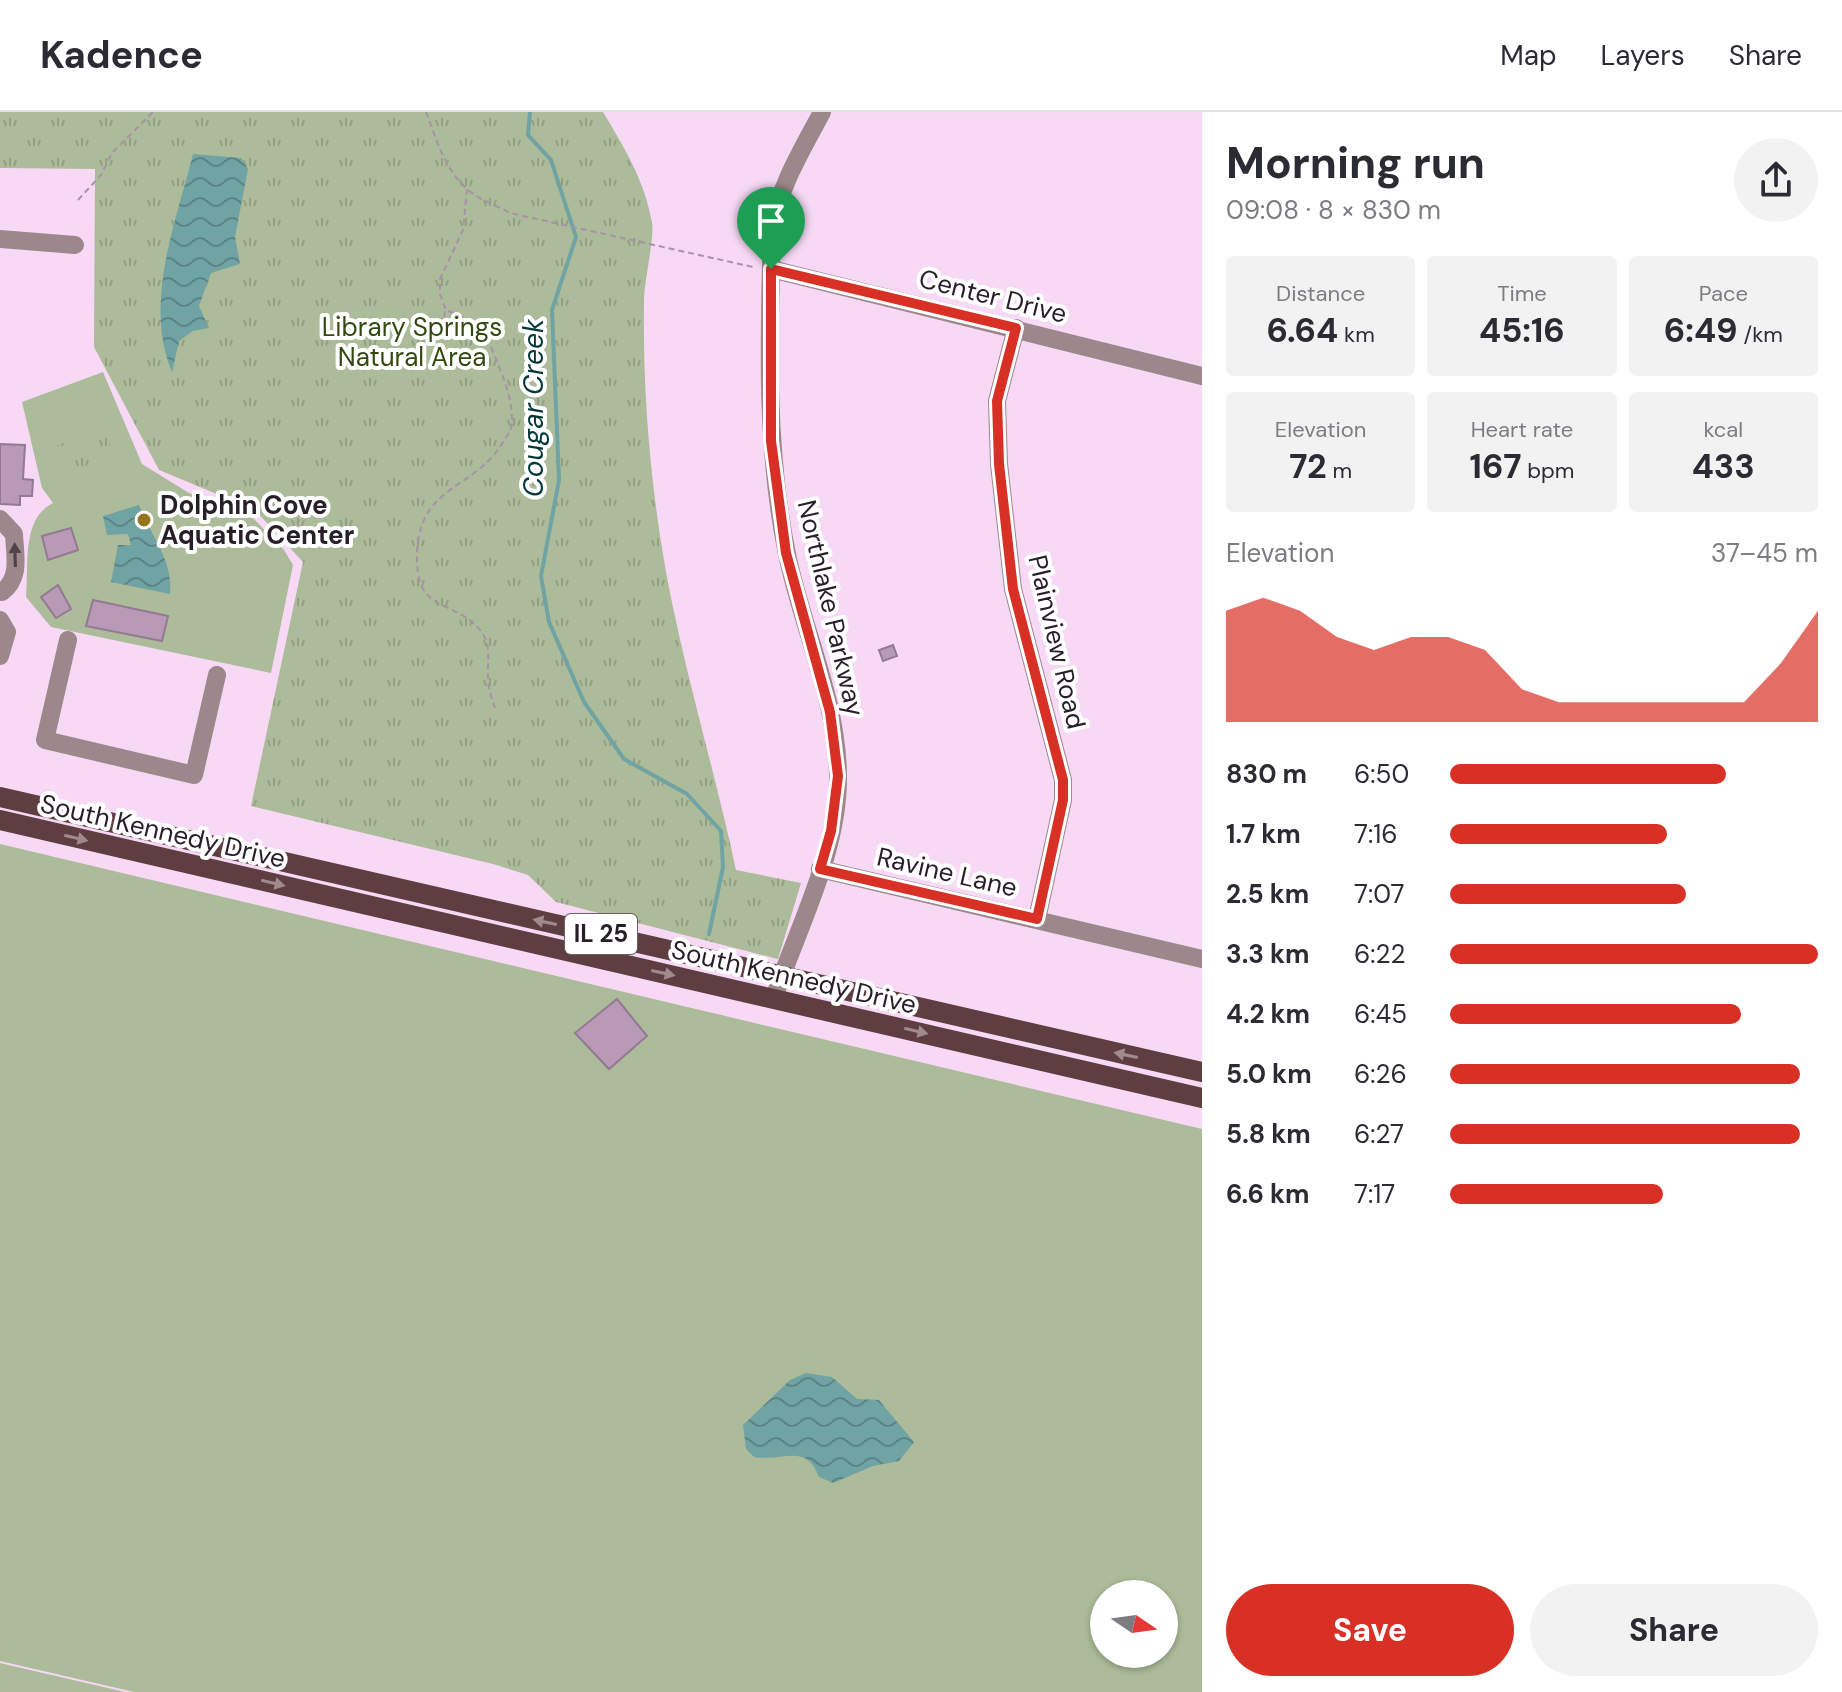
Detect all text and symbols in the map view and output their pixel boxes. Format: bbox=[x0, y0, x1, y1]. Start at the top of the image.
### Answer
text: Kadence bbox=[40, 30, 203, 80]
text: Map bbox=[1500, 37, 1557, 74]
text: Layers bbox=[1601, 37, 1685, 74]
text: Share bbox=[1729, 37, 1802, 74]
text: Morning run bbox=[1226, 134, 1485, 192]
button: share bbox=[1734, 138, 1818, 222]
pin bbox=[737, 187, 805, 269]
text: 09:08 · 8 × 830 m bbox=[1226, 193, 1441, 227]
icon: arrive bbox=[749, 199, 793, 243]
street label: Center Drive bbox=[916, 261, 1070, 331]
text: Distance bbox=[1276, 279, 1365, 308]
text: Time bbox=[1497, 279, 1547, 308]
text: Pace bbox=[1699, 279, 1748, 308]
text: 6.64 bbox=[1267, 308, 1338, 353]
text: 45:16 bbox=[1479, 308, 1565, 353]
text: 6:49 bbox=[1664, 308, 1738, 353]
park label: Library Springs Natural Area bbox=[322, 310, 502, 374]
water label: Cougar Creek bbox=[515, 318, 552, 497]
text: km bbox=[1338, 320, 1375, 349]
text: /km bbox=[1738, 320, 1783, 349]
text: Elevation bbox=[1275, 415, 1367, 444]
text: Heart rate bbox=[1471, 415, 1573, 444]
text: kcal bbox=[1703, 415, 1743, 444]
text: 72 bbox=[1289, 444, 1327, 489]
text: 167 bbox=[1470, 444, 1521, 489]
text: 433 bbox=[1692, 444, 1755, 489]
text: m bbox=[1327, 456, 1352, 485]
text: bpm bbox=[1521, 456, 1574, 485]
place label: Dolphin Cove Aquatic Center bbox=[160, 488, 355, 552]
street label: Northlake Parkway bbox=[790, 497, 872, 719]
marker: Dolphin Cove Aquatic Center bbox=[135, 511, 153, 529]
text: Elevation bbox=[1226, 536, 1334, 570]
text: 37–45 m bbox=[1711, 536, 1818, 570]
one-way arrow bbox=[9, 542, 22, 567]
street label: Plainview Road bbox=[1020, 552, 1094, 732]
text: 830 m bbox=[1226, 757, 1307, 791]
text: 6:50 bbox=[1354, 757, 1409, 791]
street label: South Kennedy Drive bbox=[37, 786, 289, 876]
text: 1.7 km bbox=[1226, 817, 1301, 851]
text: 7:16 bbox=[1354, 817, 1398, 851]
one-way arrow bbox=[64, 832, 89, 845]
street label: Ravine Lane bbox=[874, 839, 1020, 905]
one-way arrow bbox=[261, 877, 286, 890]
text: 2.5 km bbox=[1226, 877, 1309, 911]
text: 7:07 bbox=[1354, 877, 1404, 911]
road number: IL 25 bbox=[565, 914, 637, 954]
one-way arrow bbox=[532, 915, 557, 928]
street label: South Kennedy Drive bbox=[668, 932, 920, 1022]
text: 3.3 km bbox=[1226, 937, 1310, 971]
text: 6:22 bbox=[1354, 937, 1406, 971]
one-way arrow bbox=[651, 967, 676, 980]
text: 4.2 km bbox=[1226, 997, 1310, 1031]
text: 6:45 bbox=[1354, 997, 1407, 1031]
one-way arrow bbox=[904, 1026, 929, 1038]
one-way arrow bbox=[1113, 1048, 1138, 1061]
text: 5.0 km bbox=[1226, 1057, 1312, 1091]
text: 6:26 bbox=[1354, 1057, 1407, 1091]
text: 5.8 km bbox=[1226, 1117, 1311, 1151]
text: 6:27 bbox=[1354, 1117, 1404, 1151]
text: 6.6 km bbox=[1226, 1177, 1309, 1211]
text: 7:17 bbox=[1354, 1177, 1395, 1211]
north arrow bbox=[1090, 1580, 1178, 1668]
map controls bbox=[1090, 1580, 1178, 1668]
button: Save bbox=[1226, 1584, 1514, 1676]
button: Share bbox=[1530, 1584, 1818, 1676]

